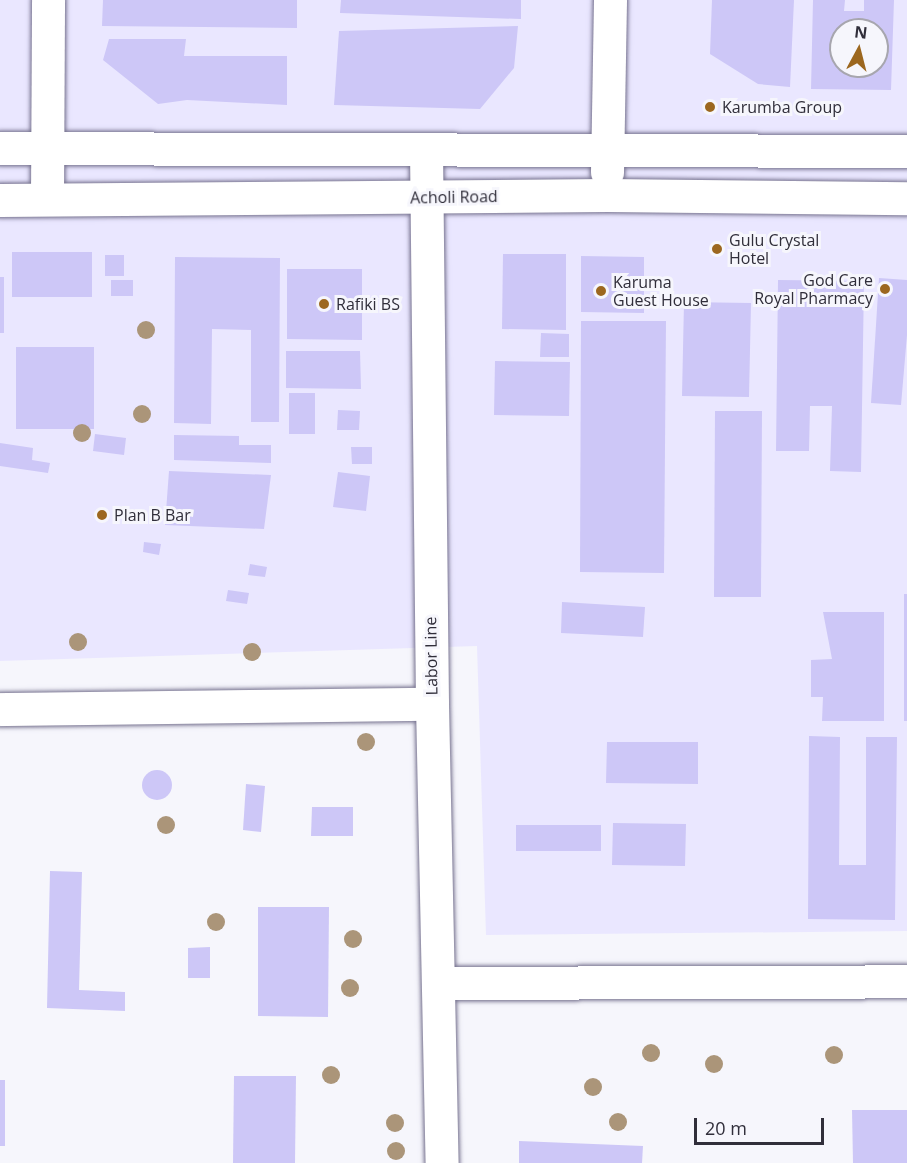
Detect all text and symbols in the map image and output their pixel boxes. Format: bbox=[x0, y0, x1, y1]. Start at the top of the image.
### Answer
north arrow bbox=[829, 18, 889, 78]
text: N bbox=[853, 20, 869, 44]
place label: Karumba Group bbox=[722, 97, 842, 117]
marker: Karumba Group bbox=[703, 100, 717, 114]
street label: Acholi Road bbox=[410, 187, 498, 207]
place label: Gulu Crystal Hotel bbox=[729, 230, 819, 268]
marker: Gulu Crystal Hotel bbox=[710, 242, 724, 256]
place label: God Care Royal Pharmacy bbox=[754, 270, 873, 308]
place label: Karuma Guest House bbox=[613, 272, 709, 310]
marker: God Care Royal Pharmacy bbox=[878, 282, 892, 296]
marker: Karuma Guest House bbox=[594, 284, 608, 298]
place label: Rafiki BS bbox=[336, 294, 400, 314]
marker: Rafiki BS bbox=[317, 297, 331, 311]
place label: Plan B Bar bbox=[114, 505, 191, 525]
marker: Plan B Bar bbox=[95, 508, 109, 522]
street label: Labor Line bbox=[421, 617, 441, 695]
scale bar bbox=[697, 1106, 828, 1144]
text: 20 m bbox=[705, 1116, 747, 1140]

